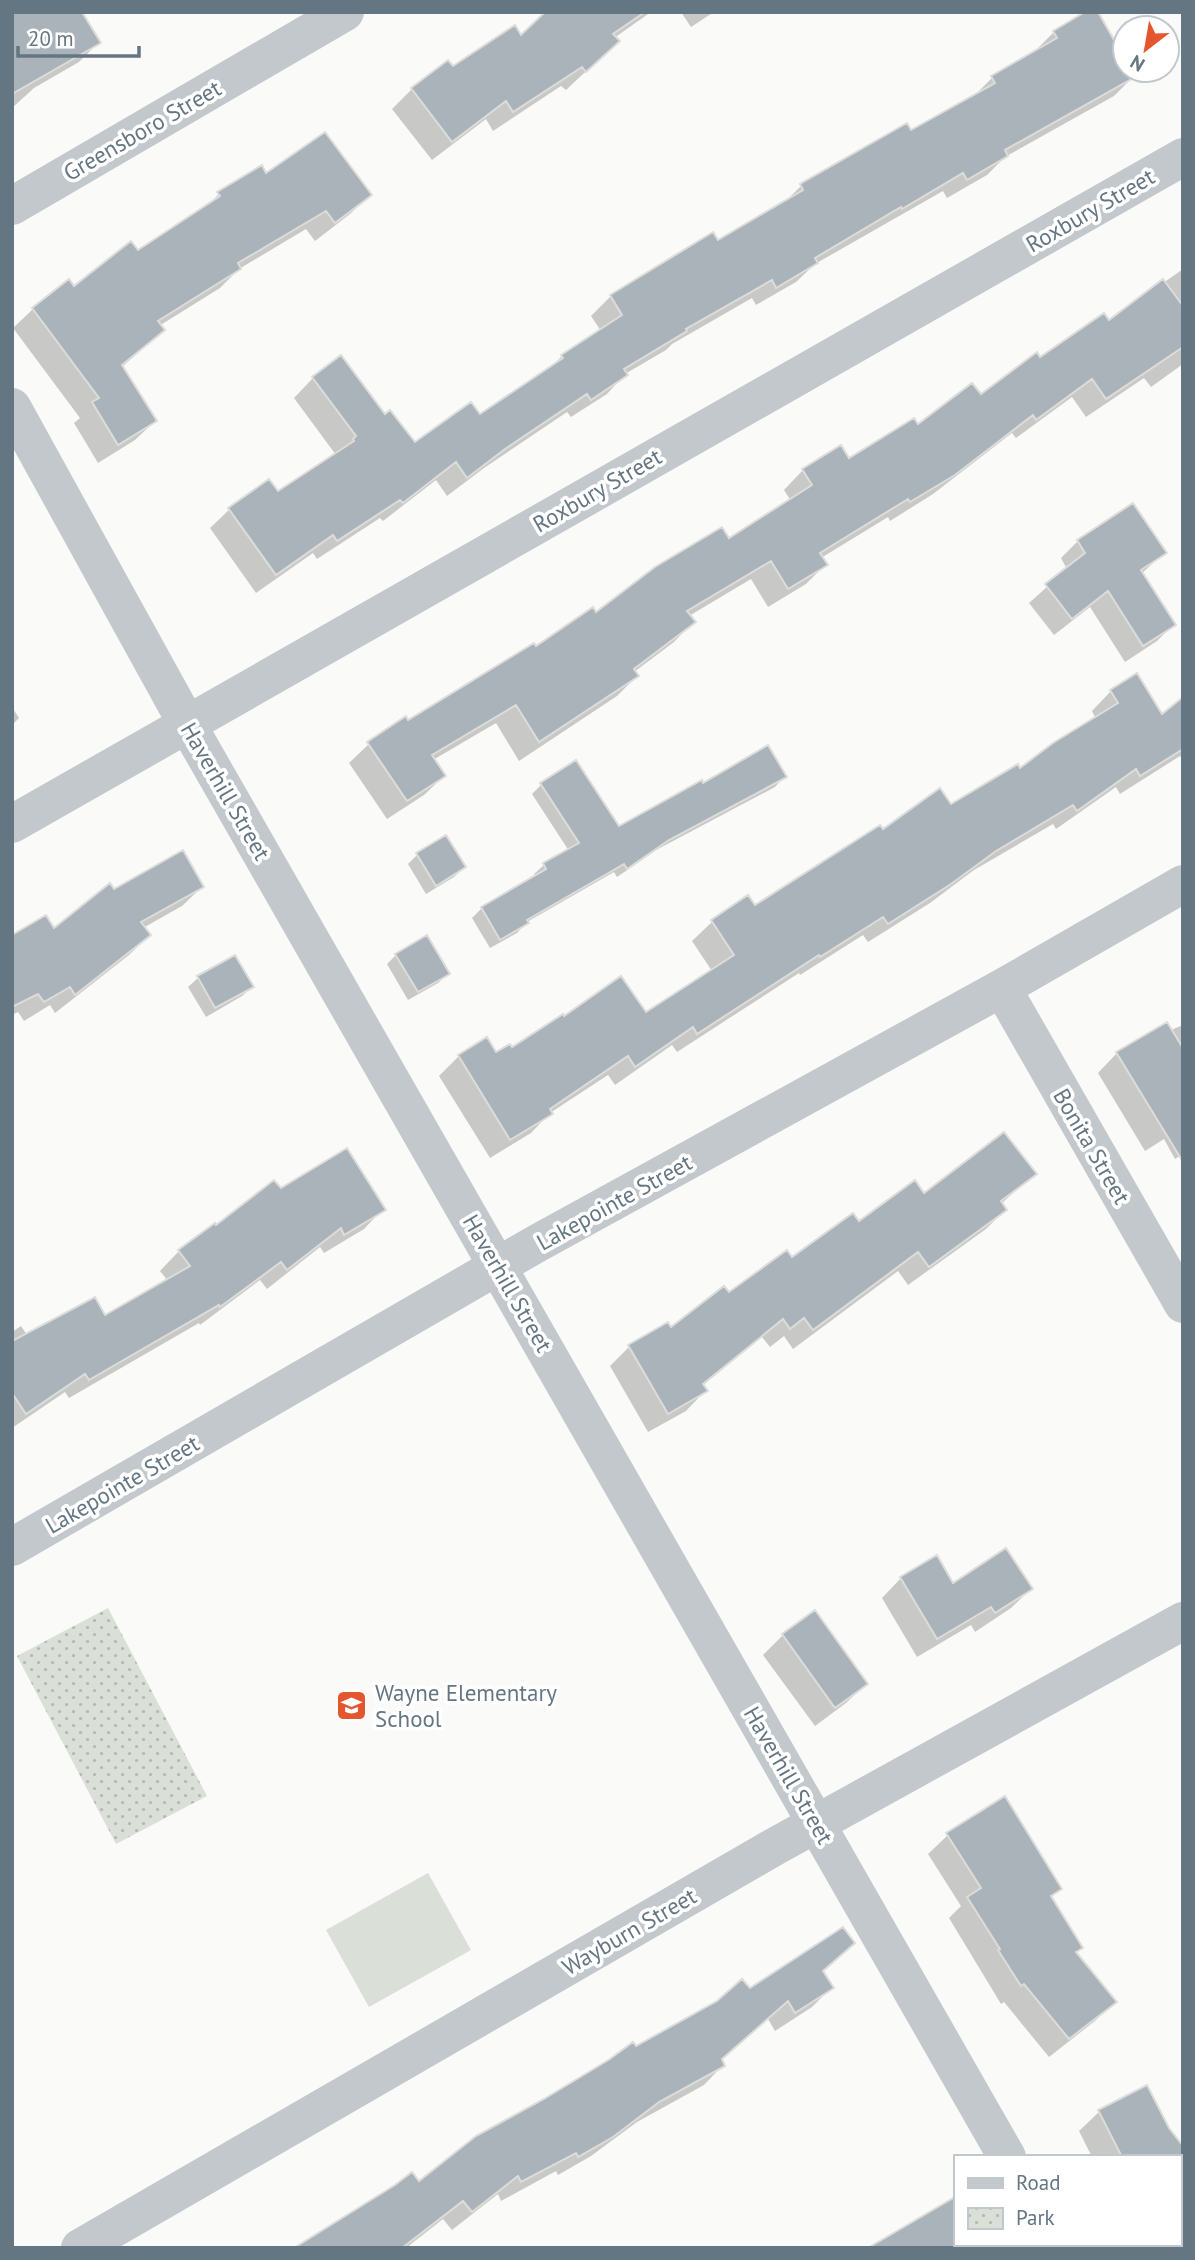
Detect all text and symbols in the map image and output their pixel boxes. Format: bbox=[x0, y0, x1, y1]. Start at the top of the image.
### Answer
scale bar bbox=[18, 14, 138, 58]
north arrow bbox=[1111, 14, 1181, 84]
text: 20 m bbox=[28, 25, 74, 52]
text: N bbox=[1126, 50, 1149, 77]
street label: Greensboro Street bbox=[58, 73, 226, 187]
street label: Roxbury Street bbox=[1021, 161, 1160, 258]
street label: Roxbury Street bbox=[528, 441, 667, 538]
street label: Haverhill Street bbox=[175, 717, 277, 865]
street label: Bonita Street bbox=[1047, 1083, 1137, 1209]
street label: Lakepointe Street bbox=[531, 1147, 697, 1257]
street label: Haverhill Street bbox=[457, 1209, 559, 1357]
street label: Lakepointe Street bbox=[40, 1428, 204, 1540]
place label: Wayne Elementary School bbox=[375, 1678, 557, 1733]
school or university icon: Wayne Elementary School bbox=[335, 1688, 369, 1722]
street label: Haverhill Street bbox=[738, 1701, 840, 1849]
street label: Wayburn Street bbox=[557, 1881, 702, 1981]
legend bbox=[954, 2155, 1181, 2246]
text: Road bbox=[1016, 2169, 1060, 2196]
text: Park bbox=[1016, 2204, 1055, 2231]

